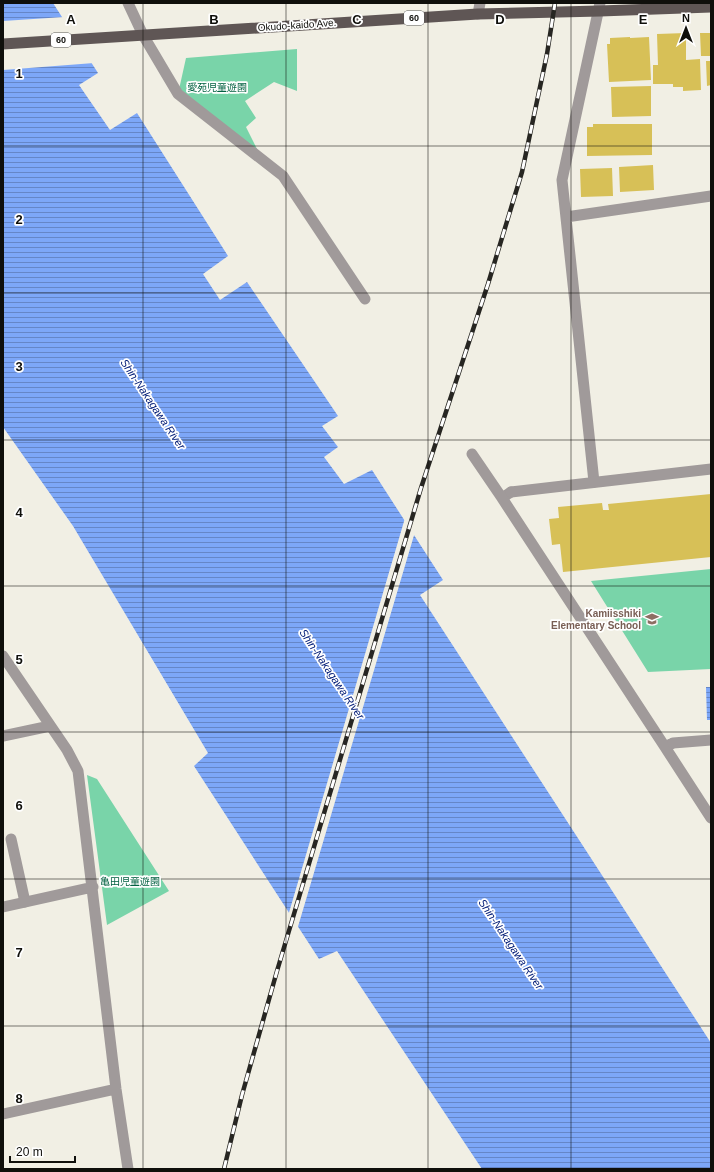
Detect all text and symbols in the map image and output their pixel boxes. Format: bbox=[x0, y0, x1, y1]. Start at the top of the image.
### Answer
north arrow bbox=[666, 8, 706, 48]
road number: 60 bbox=[404, 11, 424, 25]
text: A bbox=[66, 12, 76, 27]
text: B bbox=[209, 12, 219, 27]
text: C bbox=[352, 12, 362, 27]
text: D bbox=[495, 12, 505, 27]
text: E bbox=[639, 12, 648, 27]
text: N bbox=[682, 12, 690, 24]
street label: Okudo-kaido Ave. bbox=[257, 17, 337, 33]
road number: 60 bbox=[51, 33, 71, 47]
text: 1 bbox=[15, 66, 23, 81]
park label: 愛苑児童遊園 bbox=[187, 82, 247, 93]
text: 2 bbox=[15, 212, 23, 227]
water label: Shin-Nakagawa River bbox=[118, 357, 188, 453]
text: 3 bbox=[15, 359, 23, 374]
text: 4 bbox=[15, 505, 23, 520]
place label: Kamiisshiki Elementary School bbox=[551, 608, 641, 631]
school or university icon: Kamiisshiki Elementary School bbox=[644, 611, 660, 627]
water label: Shin-Nakagawa River bbox=[297, 627, 367, 723]
text: 5 bbox=[15, 652, 23, 667]
text: 6 bbox=[15, 798, 23, 813]
park label: 亀田児童遊園 bbox=[100, 876, 160, 887]
water label: Shin-Nakagawa River bbox=[476, 897, 546, 993]
text: 7 bbox=[15, 945, 23, 960]
text: 8 bbox=[15, 1091, 23, 1106]
scale bar bbox=[10, 1138, 75, 1164]
text: 20 m bbox=[16, 1145, 43, 1159]

